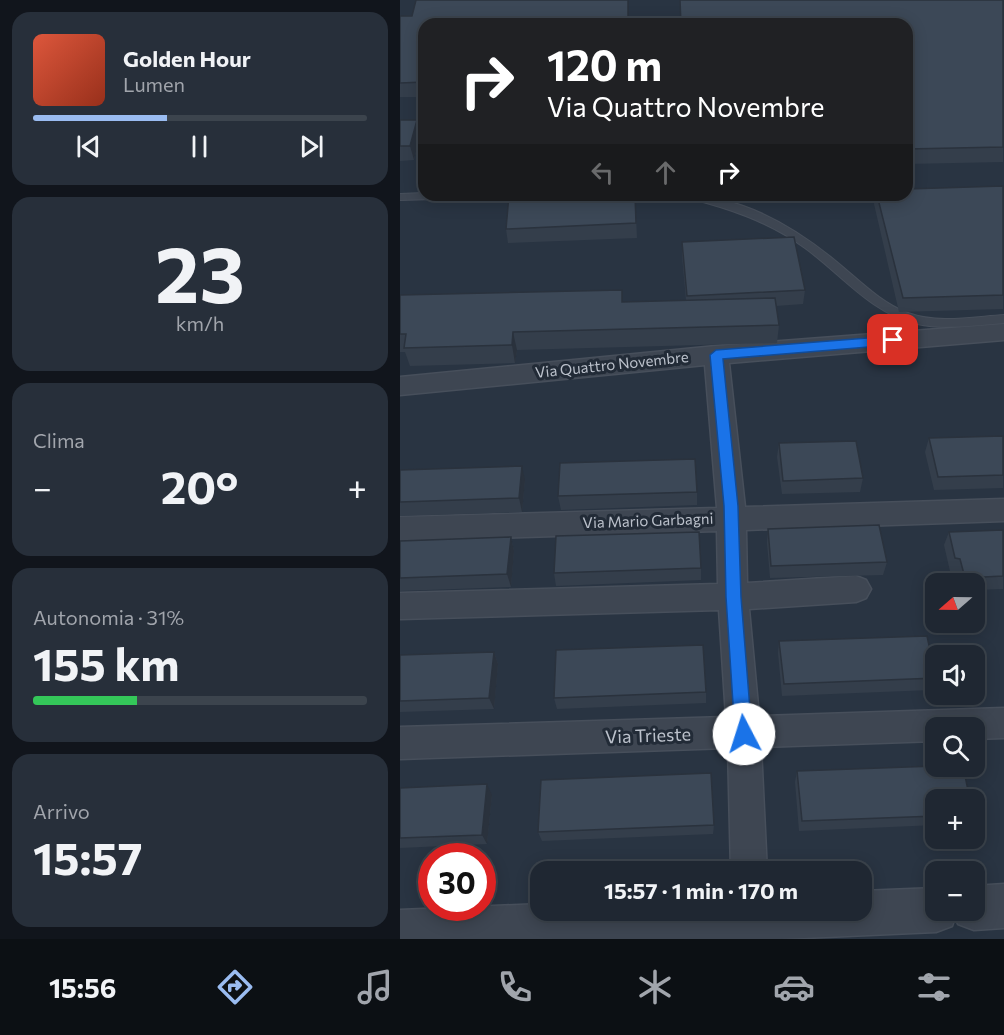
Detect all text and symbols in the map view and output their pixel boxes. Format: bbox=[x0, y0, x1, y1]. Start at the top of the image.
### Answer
text: 120 m bbox=[547, 38, 662, 90]
icon: right bbox=[448, 42, 526, 120]
text: Golden Hour bbox=[123, 45, 251, 72]
text: Lumen bbox=[123, 72, 185, 96]
text: Via Quattro Novembre bbox=[547, 90, 825, 123]
icon: previous bbox=[72, 130, 105, 163]
icon: pause bbox=[183, 130, 216, 163]
icon: next bbox=[295, 130, 328, 163]
icon: left bbox=[586, 156, 619, 189]
icon: ahead bbox=[649, 156, 682, 189]
icon: right bbox=[712, 156, 745, 189]
text: 23 bbox=[155, 224, 245, 319]
text: km/h bbox=[176, 311, 224, 335]
pin bbox=[867, 314, 918, 365]
icon: arrive bbox=[876, 323, 909, 356]
street label: Via Quattro Novembre bbox=[534, 347, 690, 381]
text: Clima bbox=[33, 428, 85, 452]
text: 20° bbox=[161, 458, 239, 513]
text: − bbox=[33, 466, 52, 507]
text: + bbox=[348, 466, 367, 507]
street label: Via Mario Garbagni bbox=[582, 509, 714, 531]
north arrow bbox=[925, 573, 985, 633]
map controls bbox=[925, 573, 985, 921]
text: Autonomia · 31% bbox=[33, 605, 184, 629]
text: 155 km bbox=[33, 635, 180, 690]
button: sound bbox=[925, 645, 985, 705]
position arrow bbox=[712, 702, 776, 766]
button: search bbox=[925, 717, 985, 777]
street label: Via Trieste bbox=[605, 723, 691, 747]
button: + bbox=[925, 789, 985, 849]
text: Arrivo bbox=[33, 799, 90, 823]
text: 15:57 bbox=[33, 829, 142, 884]
speed limit sign: 30 bbox=[418, 843, 496, 921]
button: − bbox=[925, 861, 985, 921]
text: 15:57 · 1 min · 170 m bbox=[604, 877, 798, 904]
icon: directions bbox=[214, 966, 256, 1008]
icon: music bbox=[354, 966, 396, 1008]
icon: phone bbox=[494, 966, 536, 1008]
icon: climate bbox=[634, 966, 676, 1008]
icon: car bbox=[773, 966, 815, 1008]
icon: filters bbox=[913, 966, 955, 1008]
text: 15:56 bbox=[49, 971, 116, 1004]

